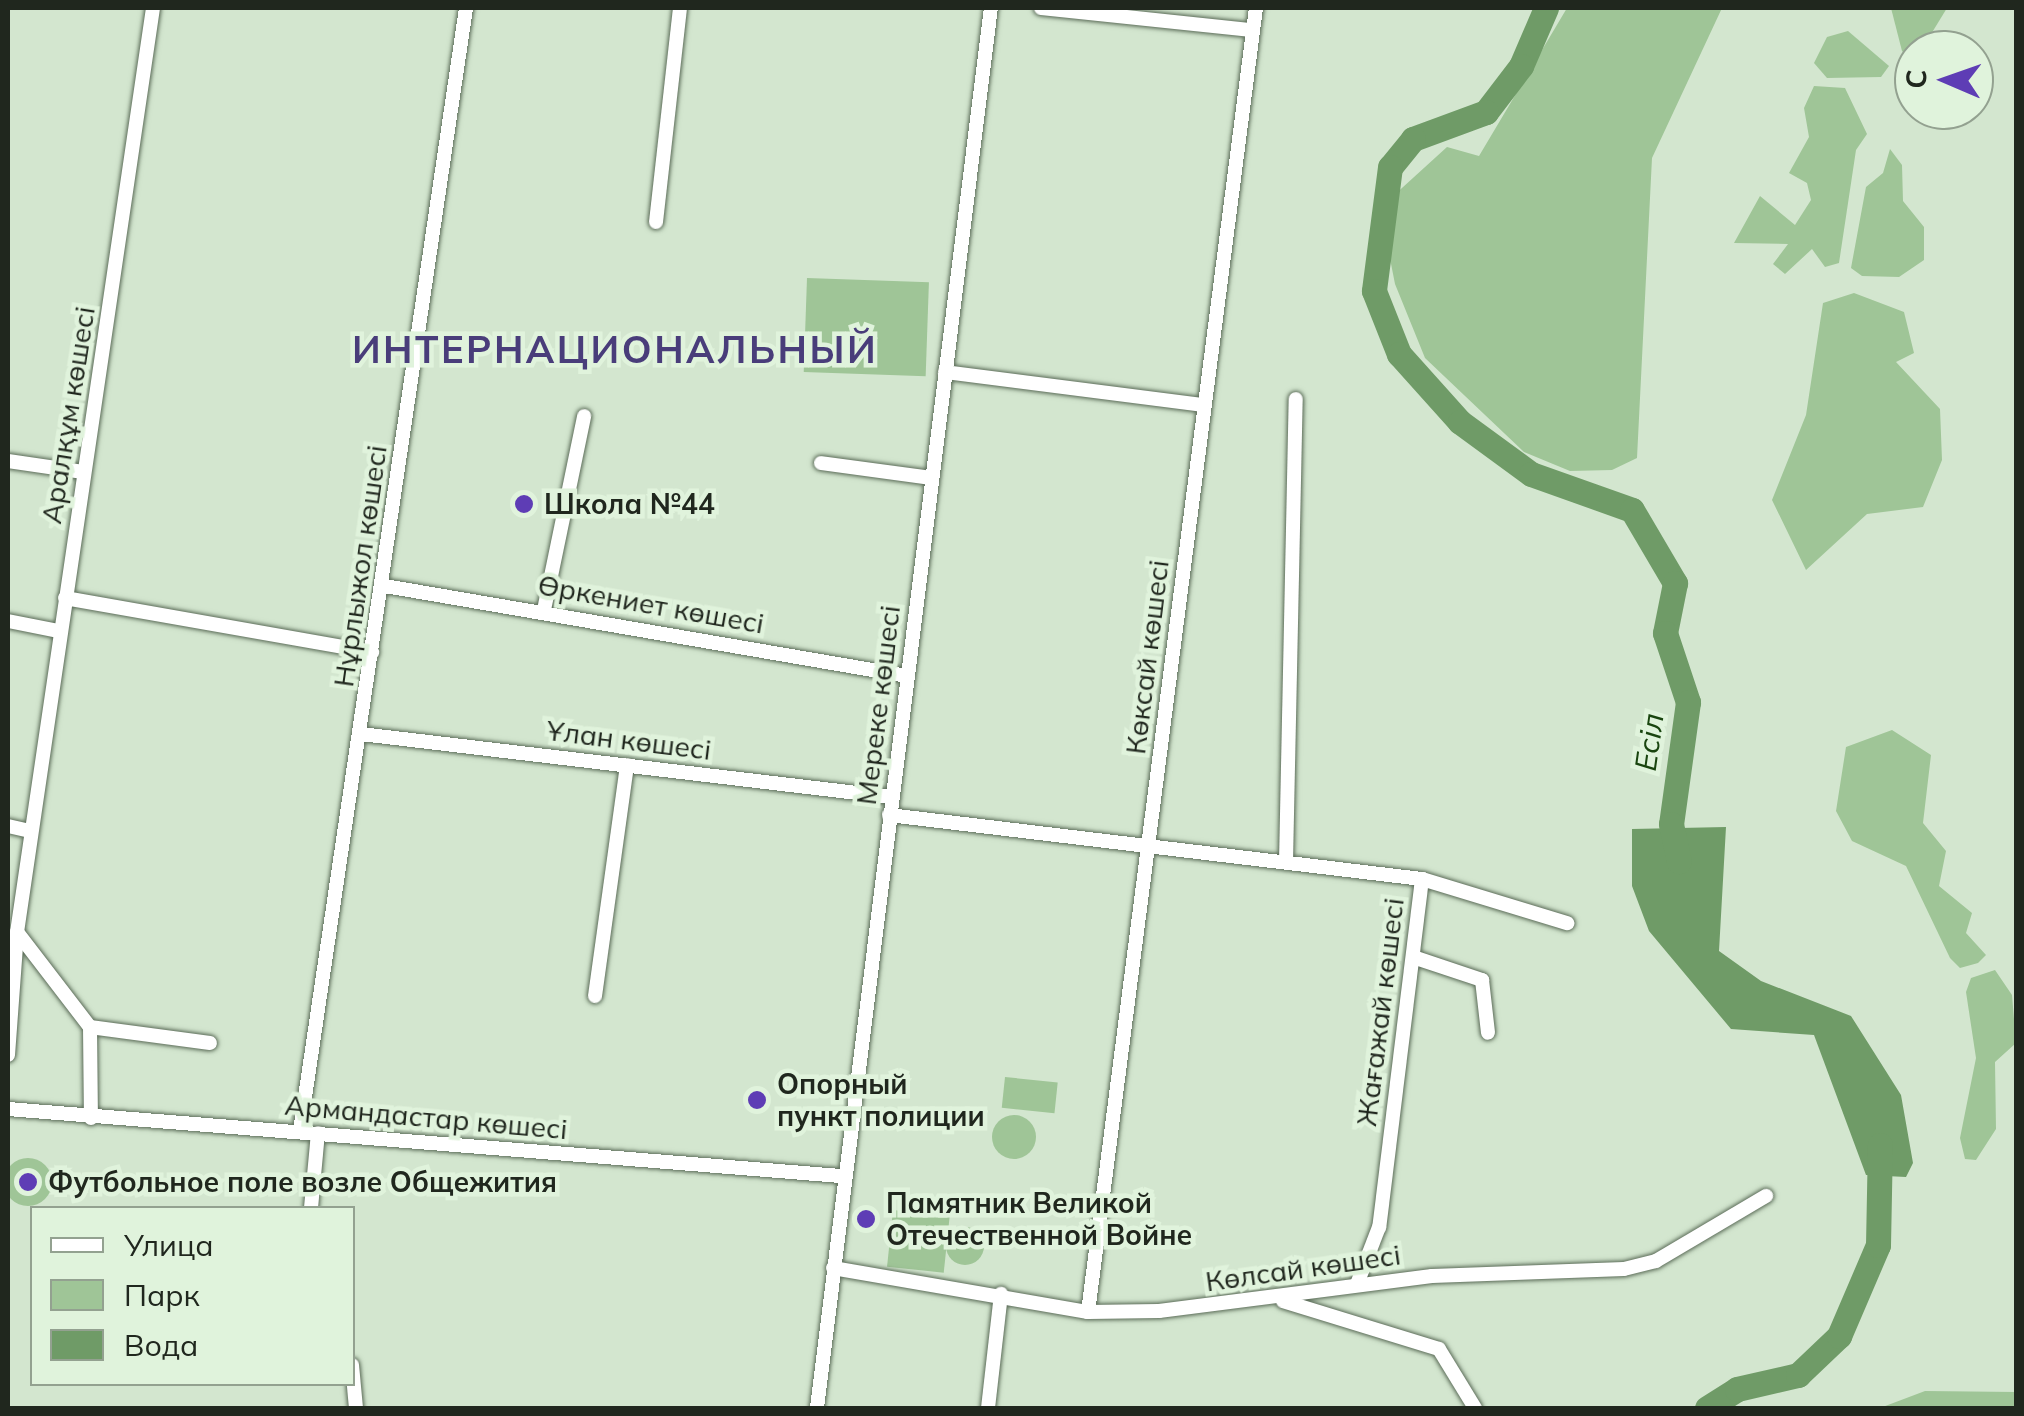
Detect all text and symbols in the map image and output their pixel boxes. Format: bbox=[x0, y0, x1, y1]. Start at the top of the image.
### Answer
north arrow bbox=[1894, 30, 1994, 130]
text: С bbox=[1898, 69, 1933, 89]
street label: Аралқұм көшесі bbox=[34, 304, 102, 526]
district label: ИНТЕРНАЦИОНАЛЬНЫЙ bbox=[352, 327, 878, 373]
street label: Нұрлыжол көшесі bbox=[326, 443, 394, 689]
place label: Школа №44 bbox=[544, 487, 715, 521]
marker: Школа №44 bbox=[513, 493, 535, 515]
street label: Көксай көшесі bbox=[1118, 558, 1176, 756]
street label: Өркениет көшесі bbox=[535, 568, 767, 640]
street label: Мереке көшесі bbox=[849, 603, 907, 807]
water label: Есіл bbox=[1627, 711, 1671, 773]
street label: Ұлан көшесі bbox=[545, 713, 713, 767]
street label: Жағажай көшесі bbox=[1349, 896, 1411, 1128]
place label: Опорный пункт полиции bbox=[777, 1067, 985, 1133]
street label: Армандастар көшесі bbox=[283, 1088, 569, 1146]
marker: Опорный пункт полиции bbox=[746, 1089, 768, 1111]
place label: Футбольное поле возле Общежития bbox=[48, 1165, 557, 1199]
marker: Футбольное поле возле Общежития bbox=[17, 1171, 39, 1193]
place label: Памятник Великой Отечественной Войне bbox=[886, 1186, 1192, 1252]
legend bbox=[30, 1206, 355, 1386]
marker: Памятник Великой Отечественной Войне bbox=[855, 1208, 877, 1230]
text: Улица bbox=[124, 1226, 214, 1264]
street label: Көлсай көшесі bbox=[1203, 1238, 1403, 1298]
text: Парк bbox=[124, 1276, 200, 1314]
text: Вода bbox=[124, 1326, 198, 1364]

